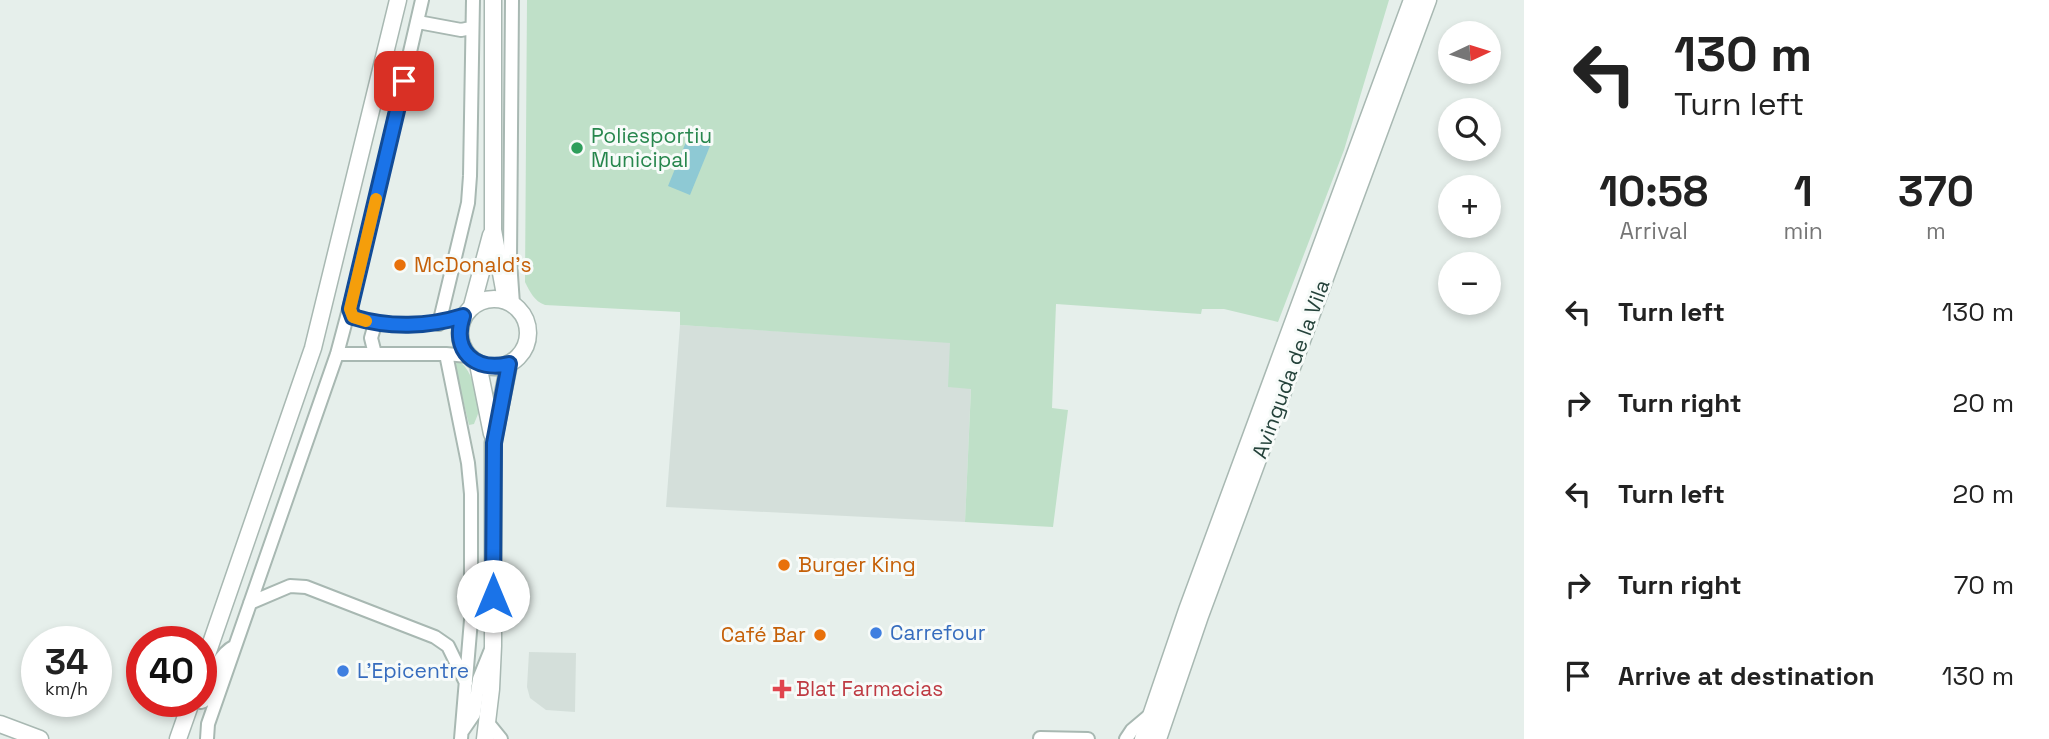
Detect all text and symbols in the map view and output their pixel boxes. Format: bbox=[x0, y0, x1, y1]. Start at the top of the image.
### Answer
north arrow bbox=[1438, 21, 1502, 84]
map controls bbox=[1438, 21, 1501, 315]
text: 130 m bbox=[1674, 23, 1812, 85]
icon: left bbox=[1559, 28, 1650, 119]
pin bbox=[374, 51, 434, 111]
icon: arrive bbox=[385, 62, 423, 100]
text: Turn left bbox=[1674, 84, 1804, 124]
button: search bbox=[1438, 98, 1501, 161]
place label: Poliesportiu Municipal bbox=[591, 122, 712, 173]
marker: Poliesportiu Municipal bbox=[569, 140, 585, 156]
text: 10:58 bbox=[1599, 165, 1708, 218]
text: 1 bbox=[1794, 165, 1813, 218]
text: 370 bbox=[1898, 165, 1974, 218]
button: + bbox=[1438, 175, 1501, 238]
text: Arrival bbox=[1620, 216, 1688, 246]
text: min bbox=[1783, 216, 1823, 246]
text: m bbox=[1926, 216, 1946, 246]
place label: McDonald's bbox=[414, 251, 532, 278]
button: − bbox=[1438, 252, 1501, 315]
marker: McDonald's bbox=[392, 257, 408, 273]
street label: Avinguda de la Vila bbox=[1246, 276, 1335, 462]
icon: left bbox=[1559, 293, 1597, 331]
text: Turn left bbox=[1618, 295, 1725, 329]
text: 130 m bbox=[1942, 295, 2014, 329]
icon: right bbox=[1559, 384, 1597, 422]
text: Turn right bbox=[1618, 386, 1742, 420]
text: 20 m bbox=[1953, 386, 2014, 420]
icon: left bbox=[1559, 475, 1597, 513]
text: Turn left bbox=[1618, 477, 1725, 511]
text: 20 m bbox=[1953, 477, 2014, 511]
place label: Burger King bbox=[798, 551, 916, 578]
marker: Burger King bbox=[776, 557, 792, 573]
position arrow bbox=[456, 559, 530, 633]
icon: right bbox=[1559, 566, 1597, 604]
text: Turn right bbox=[1618, 568, 1742, 602]
text: 70 m bbox=[1954, 568, 2014, 602]
place label: Carrefour bbox=[890, 619, 986, 646]
place label: Café Bar bbox=[721, 621, 806, 648]
marker: Carrefour bbox=[868, 625, 884, 641]
speed limit sign: 40 bbox=[126, 626, 217, 717]
marker: Café Bar bbox=[812, 627, 828, 643]
text: 34 bbox=[45, 640, 88, 684]
place label: L'Epicentre bbox=[357, 657, 469, 684]
icon: arrive bbox=[1559, 657, 1597, 695]
text: Arrive at destination bbox=[1618, 659, 1875, 693]
text: 130 m bbox=[1942, 659, 2014, 693]
marker: L'Epicentre bbox=[335, 663, 351, 679]
place label: Blat Farmacias bbox=[796, 675, 943, 702]
text: km/h bbox=[45, 677, 88, 700]
marker: Blat Farmacias bbox=[774, 681, 790, 697]

